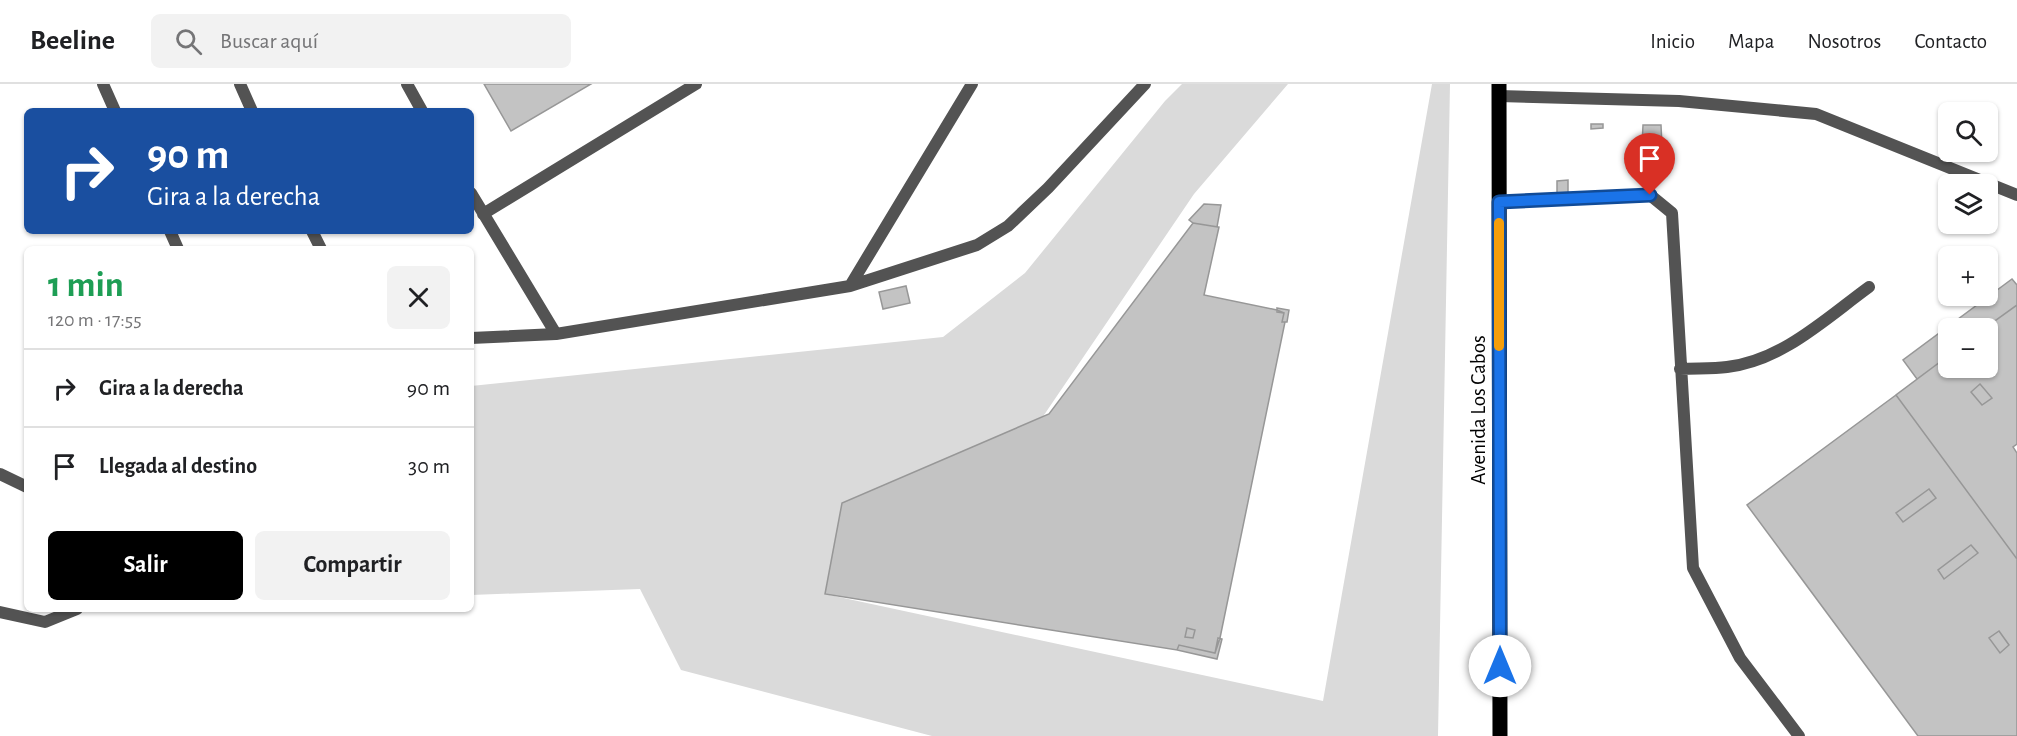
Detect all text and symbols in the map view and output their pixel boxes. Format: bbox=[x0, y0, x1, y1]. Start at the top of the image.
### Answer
search box bbox=[151, 14, 571, 68]
icon: search bbox=[172, 25, 205, 58]
text: Beeline bbox=[30, 27, 115, 55]
text: Buscar aquí bbox=[220, 30, 318, 52]
text: Inicio bbox=[1650, 31, 1695, 52]
text: Mapa bbox=[1728, 31, 1775, 52]
text: Nosotros bbox=[1808, 31, 1881, 52]
text: Contacto bbox=[1914, 31, 1987, 52]
map controls bbox=[1938, 102, 1998, 378]
button: search bbox=[1938, 102, 1998, 162]
icon: right bbox=[48, 132, 126, 210]
pin bbox=[1624, 133, 1675, 195]
text: 90 m bbox=[147, 134, 229, 176]
icon: arrive bbox=[1633, 142, 1666, 175]
button: layers bbox=[1938, 174, 1998, 234]
text: Gira a la derecha bbox=[147, 183, 320, 210]
button: + bbox=[1938, 246, 1998, 306]
button: close bbox=[387, 266, 450, 329]
text: 1 min bbox=[48, 267, 124, 303]
text: 120 m · 17:55 bbox=[48, 310, 142, 330]
button: − bbox=[1938, 318, 1998, 378]
street label: Avenida Los Cabos bbox=[1468, 335, 1489, 485]
icon: right bbox=[48, 372, 81, 405]
text: Gira a la derecha bbox=[99, 377, 244, 399]
text: 90 m bbox=[407, 377, 450, 399]
icon: arrive bbox=[48, 450, 81, 483]
text: Llegada al destino bbox=[99, 455, 257, 477]
text: 30 m bbox=[408, 455, 450, 477]
button: Salir bbox=[48, 531, 243, 600]
button: Compartir bbox=[255, 531, 450, 600]
position arrow bbox=[1468, 634, 1532, 698]

